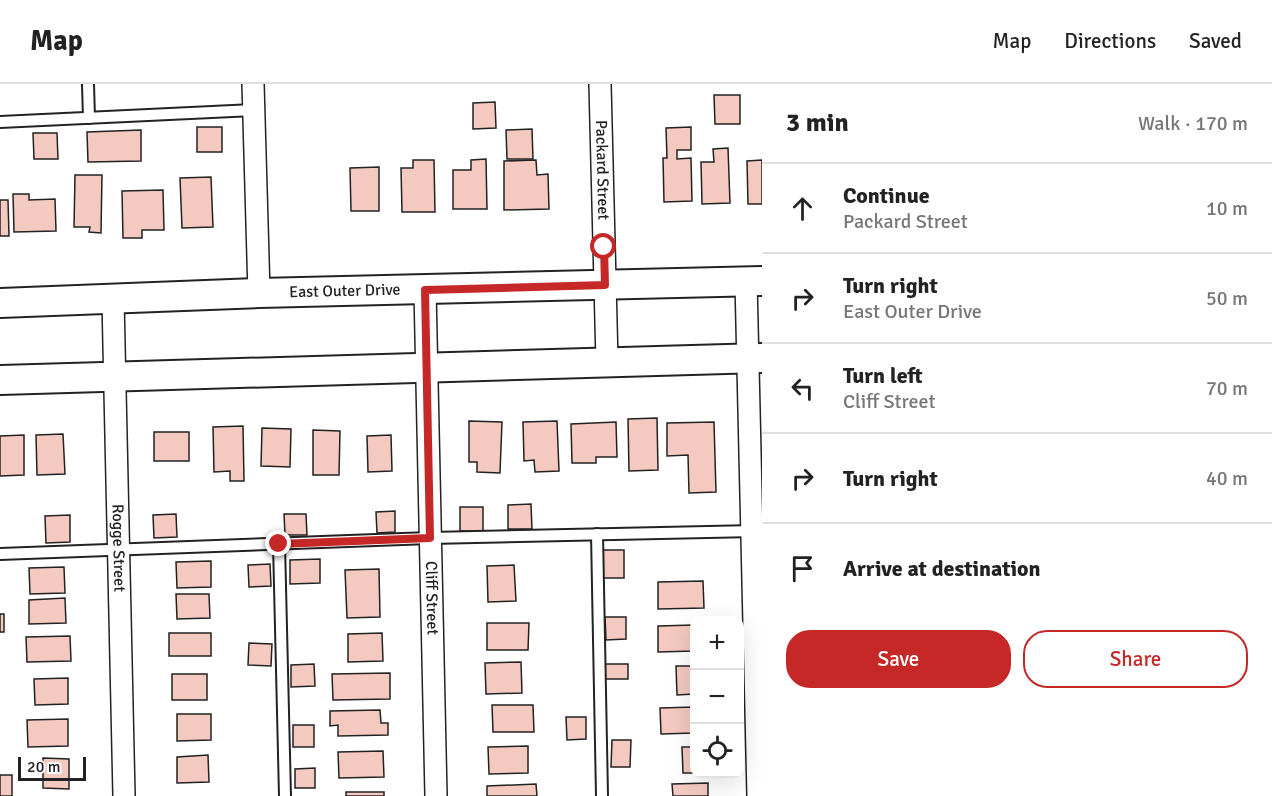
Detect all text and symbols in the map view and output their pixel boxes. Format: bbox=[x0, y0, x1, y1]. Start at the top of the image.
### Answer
text: Map bbox=[30, 24, 83, 58]
text: Map bbox=[993, 28, 1031, 54]
text: Directions bbox=[1064, 28, 1156, 54]
text: Saved bbox=[1189, 28, 1242, 54]
text: 3 min bbox=[786, 107, 849, 139]
text: Walk · 170 m bbox=[1138, 111, 1248, 136]
street label: Packard Street bbox=[591, 120, 613, 221]
text: Continue bbox=[843, 182, 930, 209]
icon: ahead bbox=[786, 192, 819, 225]
text: 10 m bbox=[1206, 196, 1248, 221]
text: Packard Street bbox=[843, 209, 968, 234]
route start bbox=[590, 233, 616, 259]
text: Turn right bbox=[843, 272, 938, 299]
street label: East Outer Drive bbox=[289, 280, 401, 302]
icon: right bbox=[786, 282, 819, 315]
text: 50 m bbox=[1206, 286, 1248, 311]
text: East Outer Drive bbox=[843, 299, 982, 324]
text: Turn left bbox=[843, 362, 923, 389]
icon: left bbox=[786, 372, 819, 405]
text: 70 m bbox=[1206, 376, 1248, 401]
text: Cliff Street bbox=[843, 389, 936, 414]
icon: right bbox=[786, 462, 819, 495]
text: Turn right bbox=[843, 465, 938, 492]
text: 40 m bbox=[1206, 466, 1248, 491]
street label: Rogge Street bbox=[108, 504, 129, 593]
route end bbox=[265, 530, 291, 556]
icon: arrive bbox=[786, 552, 819, 585]
text: Arrive at destination bbox=[843, 555, 1040, 582]
street label: Cliff Street bbox=[421, 561, 443, 636]
map controls bbox=[690, 616, 744, 778]
button: + bbox=[690, 616, 744, 670]
button: Save bbox=[786, 630, 1011, 688]
button: Share bbox=[1023, 630, 1248, 688]
button: − bbox=[690, 670, 744, 724]
button: locate bbox=[690, 724, 744, 778]
scale bar bbox=[18, 754, 86, 782]
text: 20 m bbox=[27, 757, 61, 777]

